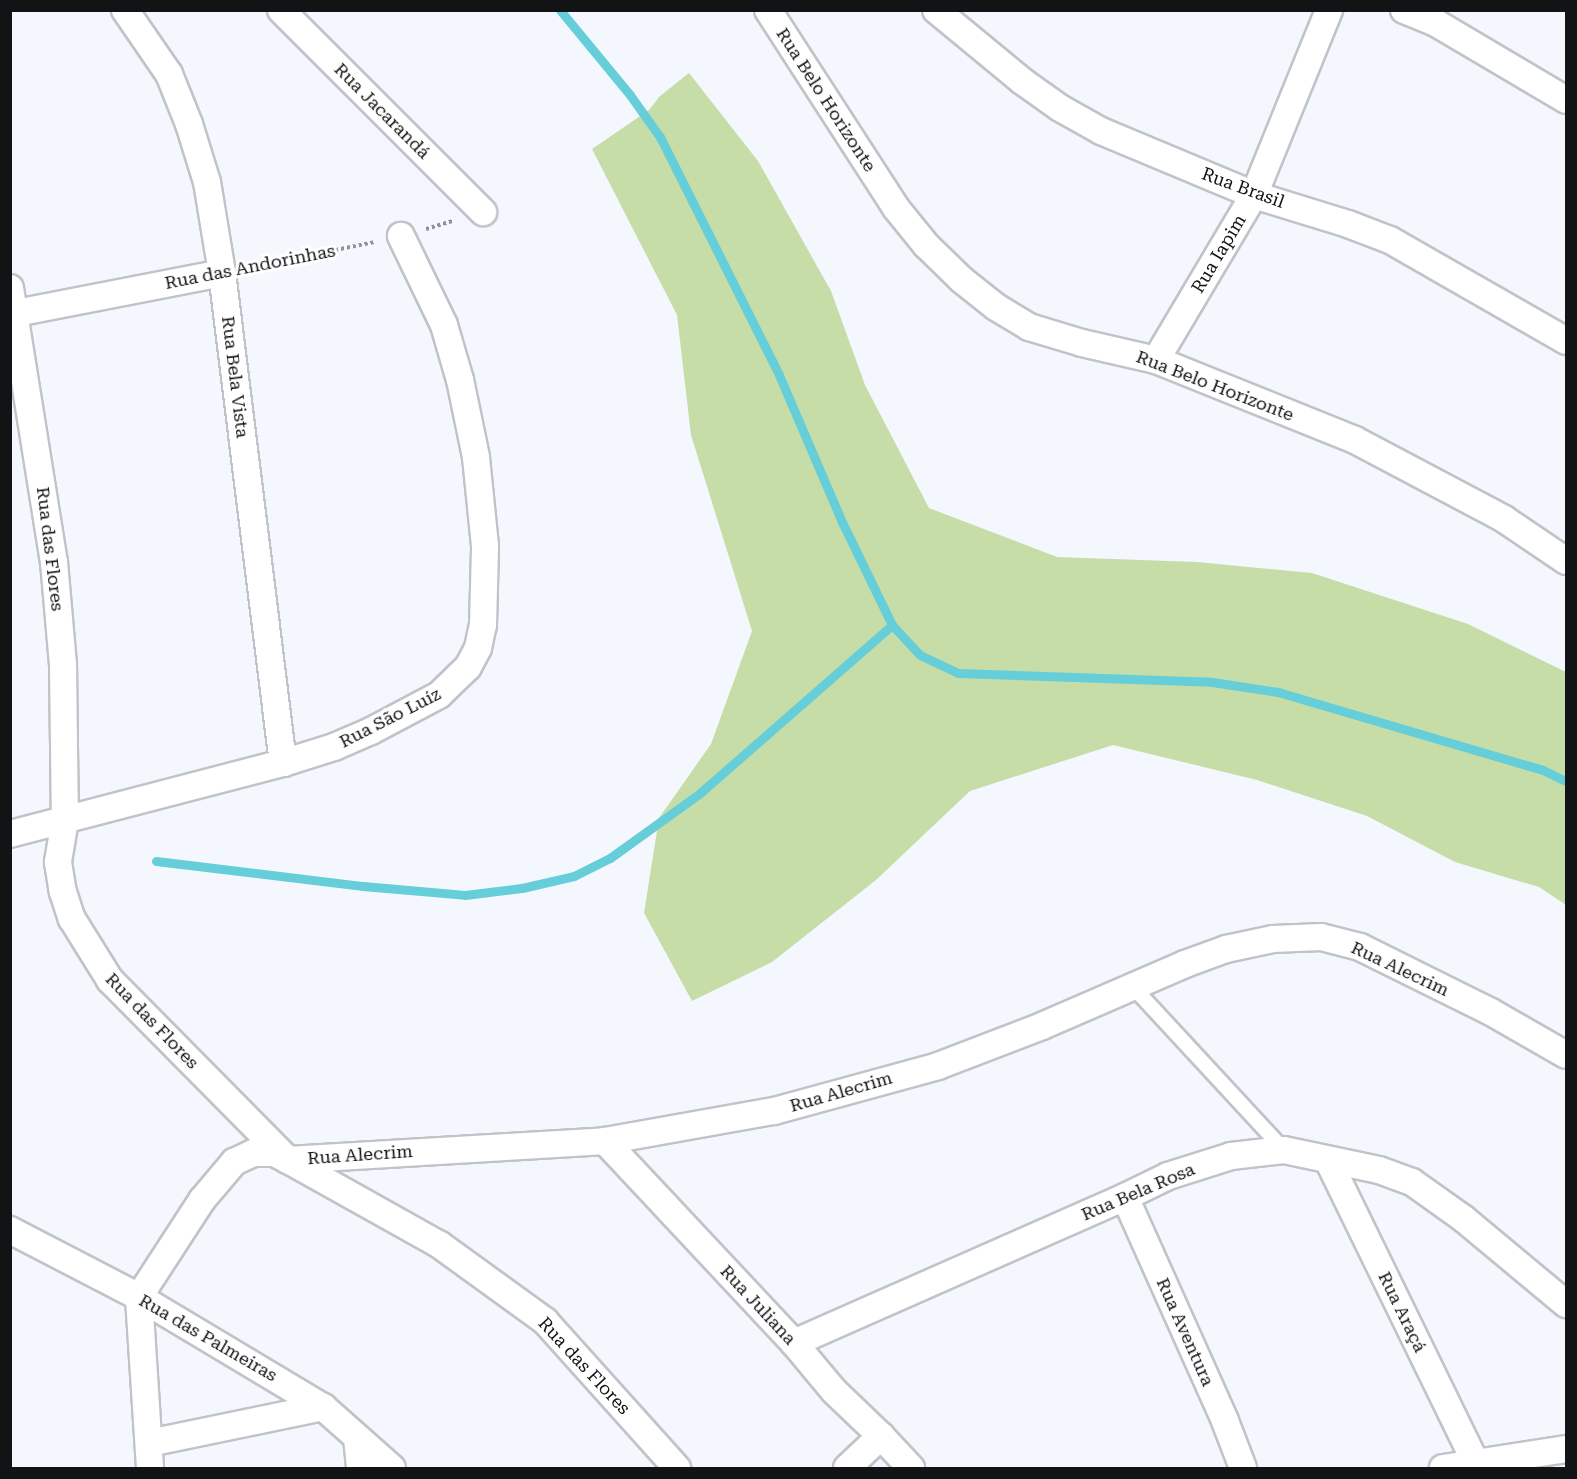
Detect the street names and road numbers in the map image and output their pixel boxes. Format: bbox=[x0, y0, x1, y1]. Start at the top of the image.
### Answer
street label: Rua Belo Horizonte bbox=[771, 24, 881, 176]
street label: Rua Jacarandá bbox=[330, 59, 434, 163]
street label: Rua Brasil bbox=[1199, 163, 1287, 213]
street label: Rua Iapim bbox=[1187, 211, 1251, 297]
street label: Rua das Andorinhas bbox=[163, 240, 337, 294]
street label: Rua Bela Vista bbox=[217, 315, 253, 439]
street label: Rua Belo Horizonte bbox=[1133, 346, 1297, 426]
street label: Rua das Flores bbox=[32, 486, 68, 612]
street label: Rua São Luíz bbox=[336, 683, 444, 753]
street label: Rua Alecrim bbox=[1348, 937, 1452, 1001]
street label: Rua das Flores bbox=[101, 968, 203, 1074]
street label: Rua Alecrim bbox=[787, 1067, 895, 1117]
street label: Rua Alecrim bbox=[307, 1141, 413, 1169]
street label: Rua Bela Rosa bbox=[1078, 1158, 1198, 1226]
street label: Rua Juliana bbox=[716, 1261, 800, 1349]
street label: Rua Araçá bbox=[1373, 1268, 1431, 1356]
street label: Rua Aventura bbox=[1152, 1275, 1218, 1389]
street label: Rua das Palmeiras bbox=[135, 1290, 281, 1386]
street label: Rua das Flores bbox=[533, 1313, 635, 1419]

